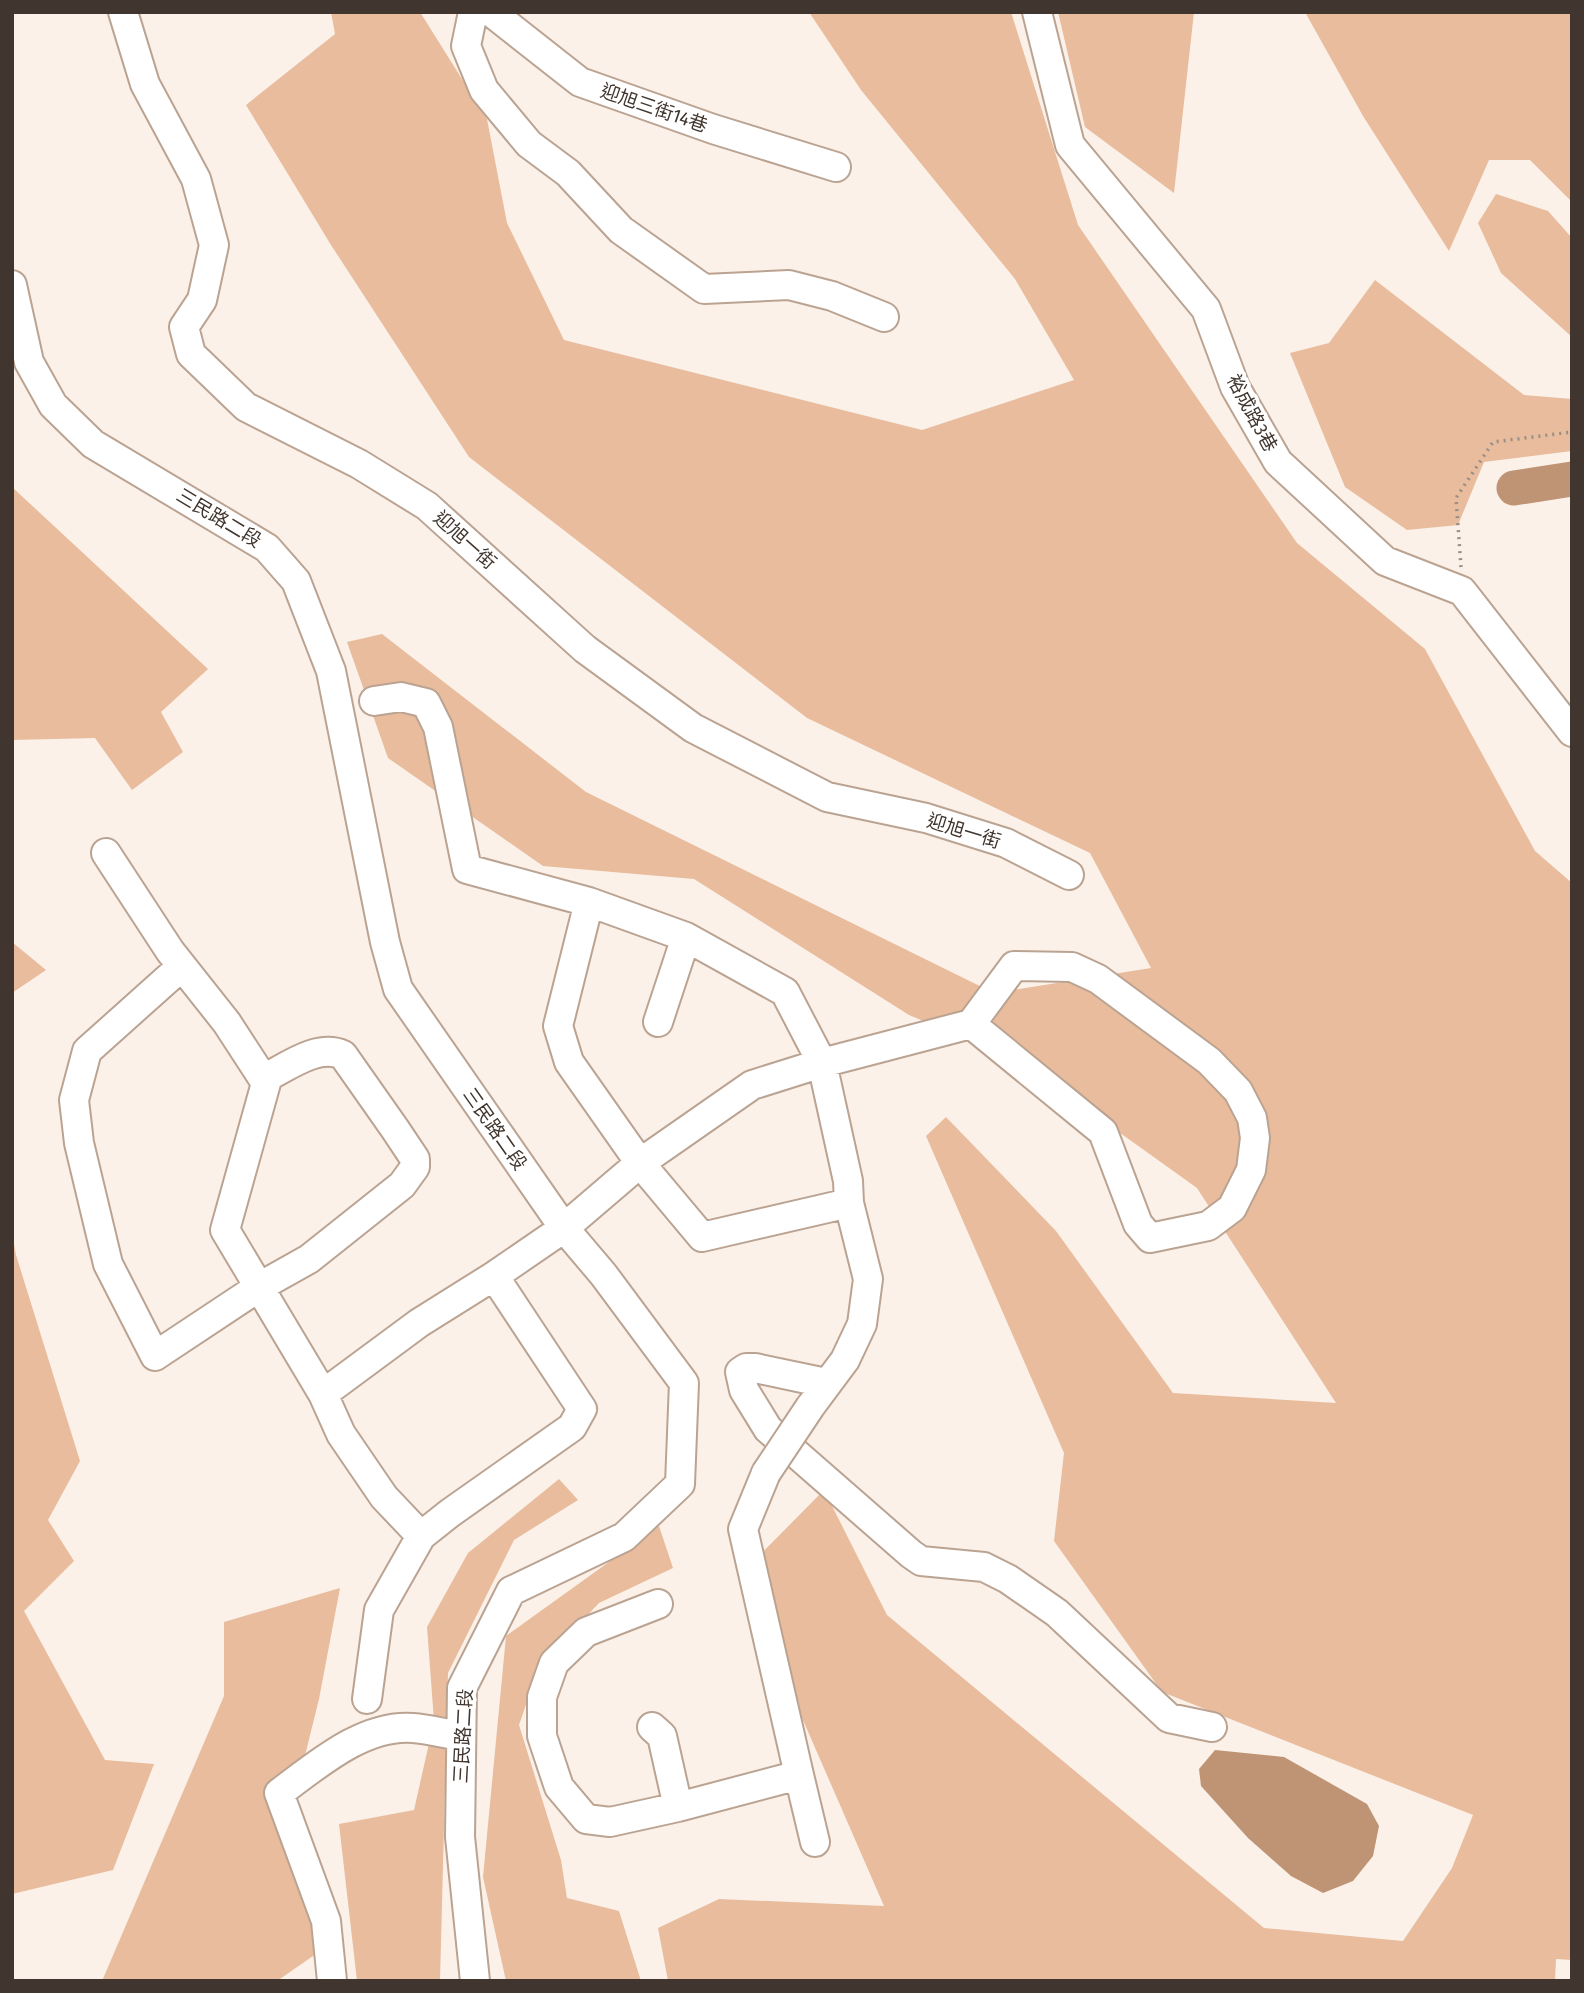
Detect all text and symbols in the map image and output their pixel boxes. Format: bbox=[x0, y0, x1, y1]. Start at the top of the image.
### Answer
street label: 迎旭三街14巷 bbox=[597, 79, 711, 137]
street label: 裕成路3巷 bbox=[1222, 370, 1282, 456]
street label: 三民路二段 bbox=[172, 484, 266, 552]
street label: 迎旭一街 bbox=[429, 506, 501, 574]
street label: 迎旭一街 bbox=[924, 809, 1004, 853]
street label: 三民路二段 bbox=[458, 1083, 532, 1175]
street label: 三民路二段 bbox=[449, 1688, 477, 1784]

